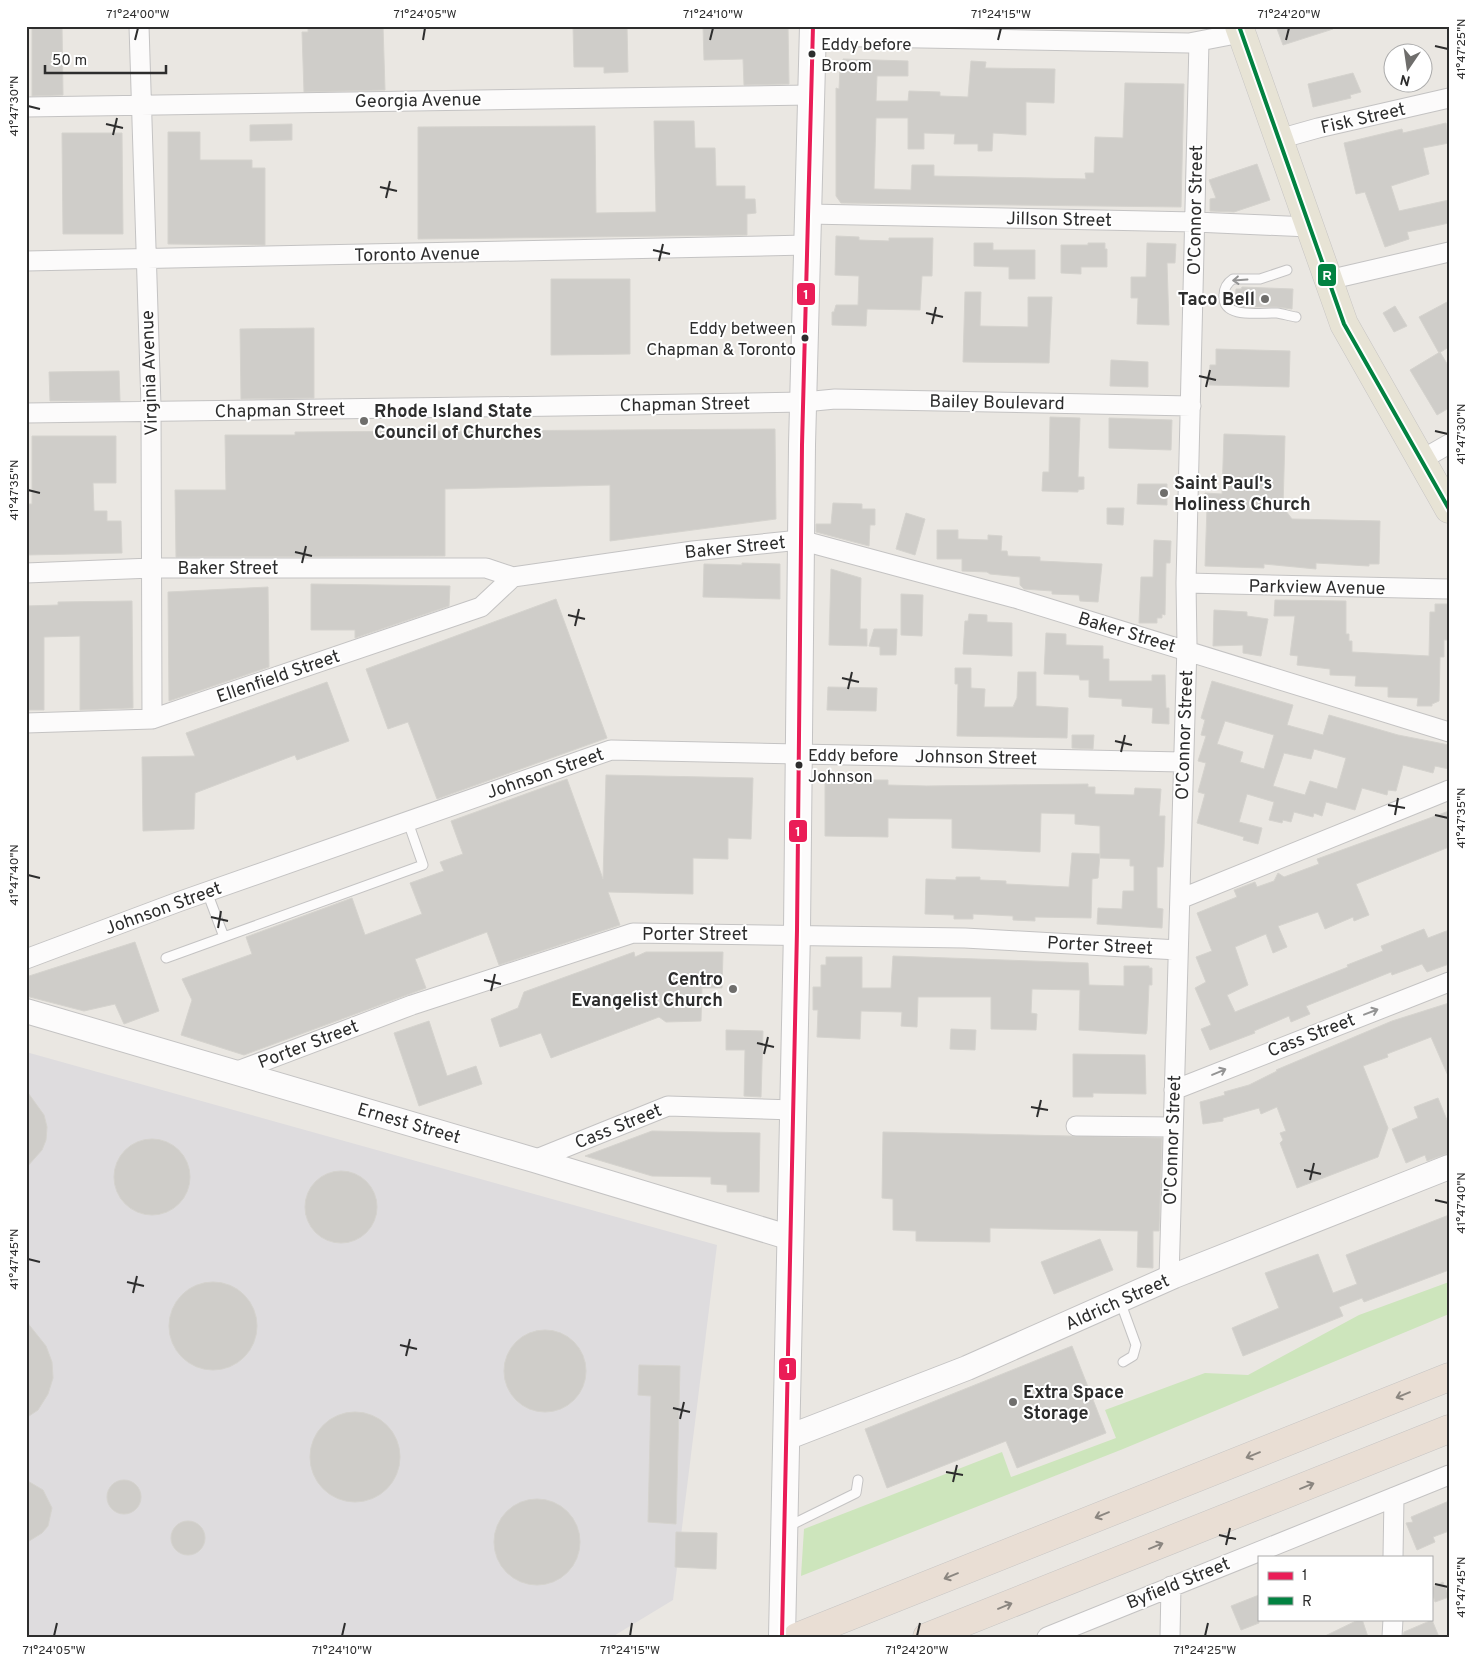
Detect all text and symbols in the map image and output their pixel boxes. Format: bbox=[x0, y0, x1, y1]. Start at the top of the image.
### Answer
text: 71°24'00"W bbox=[106, 7, 170, 23]
text: 71°24'05"W bbox=[393, 7, 457, 23]
text: 71°24'10"W bbox=[683, 7, 743, 23]
text: 71°24'15"W bbox=[971, 7, 1031, 23]
text: 71°24'20"W bbox=[1257, 7, 1321, 23]
text: 41°47'25"N bbox=[1454, 18, 1470, 80]
place label: Eddy before Broom bbox=[821, 35, 911, 78]
scale bar bbox=[45, 42, 166, 74]
north arrow bbox=[1382, 42, 1432, 92]
marker: Eddy before Broom bbox=[807, 49, 817, 59]
text: 50 m bbox=[52, 52, 87, 71]
text: N bbox=[1399, 70, 1412, 89]
text: 41°47'30"N bbox=[7, 75, 23, 137]
street label: Georgia Avenue bbox=[354, 89, 482, 114]
street label: Fisk Street bbox=[1319, 99, 1408, 140]
street label: O'Connor Street bbox=[1184, 145, 1209, 275]
street label: Jillson Street bbox=[1006, 208, 1112, 233]
street label: Toronto Avenue bbox=[354, 243, 480, 268]
line badge: R bbox=[1317, 263, 1337, 287]
text: R bbox=[1322, 268, 1332, 285]
one-way arrow bbox=[1233, 275, 1249, 284]
line badge: 1 bbox=[796, 282, 816, 306]
text: 1 bbox=[803, 287, 809, 304]
place label: Taco Bell bbox=[1178, 289, 1255, 312]
marker: Taco Bell bbox=[1259, 293, 1271, 305]
street label: Virginia Avenue bbox=[137, 310, 164, 436]
place label: Eddy between Chapman & Toronto bbox=[646, 319, 796, 362]
marker: Eddy between Chapman & Toronto bbox=[800, 333, 810, 343]
street label: Bailey Boulevard bbox=[929, 391, 1065, 416]
street label: Chapman Street bbox=[620, 393, 751, 418]
street label: Chapman Street bbox=[215, 399, 346, 424]
place label: Rhode Island State Council of Churches bbox=[374, 401, 542, 445]
text: 41°47'30"N bbox=[1454, 403, 1470, 465]
marker: Rhode Island State Council of Churches bbox=[358, 415, 370, 427]
text: 41°47'35"N bbox=[7, 459, 23, 521]
place label: Saint Paul's Holiness Church bbox=[1174, 473, 1311, 517]
marker: Saint Paul's Holiness Church bbox=[1158, 487, 1170, 499]
street label: Baker Street bbox=[684, 532, 787, 565]
street label: Baker Street bbox=[177, 558, 279, 581]
street label: Parkview Avenue bbox=[1248, 576, 1386, 601]
street label: Baker Street bbox=[1075, 608, 1178, 659]
street label: Ellenfield Street bbox=[214, 646, 343, 709]
street label: O'Connor Street bbox=[1172, 670, 1199, 801]
street label: Johnson Street bbox=[484, 744, 607, 805]
place label: Eddy before Johnson bbox=[808, 746, 898, 789]
street label: Johnson Street bbox=[915, 746, 1037, 771]
marker: Eddy before Johnson bbox=[794, 760, 804, 770]
text: 41°47'35"N bbox=[1454, 787, 1470, 849]
line badge: 1 bbox=[788, 819, 808, 843]
text: 1 bbox=[795, 824, 801, 841]
text: 41°47'40"N bbox=[7, 844, 23, 906]
street label: Johnson Street bbox=[102, 878, 225, 941]
street label: Porter Street bbox=[642, 924, 748, 947]
street label: Porter Street bbox=[1046, 932, 1153, 961]
place label: Centro Evangelist Church bbox=[571, 969, 723, 1013]
marker: Centro Evangelist Church bbox=[727, 983, 739, 995]
one-way arrow bbox=[1363, 1007, 1378, 1016]
street label: Cass Street bbox=[1265, 1009, 1359, 1064]
street label: Porter Street bbox=[255, 1016, 362, 1075]
one-way arrow bbox=[1212, 1066, 1227, 1075]
street label: O'Connor Street bbox=[1160, 1075, 1187, 1206]
street label: Ernest Street bbox=[354, 1099, 463, 1150]
street label: Cass Street bbox=[572, 1100, 665, 1155]
text: 41°47'40"N bbox=[1454, 1172, 1470, 1234]
text: 41°47'45"N bbox=[7, 1228, 23, 1290]
street label: Aldrich Street bbox=[1062, 1270, 1173, 1337]
line badge: 1 bbox=[778, 1357, 797, 1381]
text: 1 bbox=[785, 1361, 791, 1378]
place label: Extra Space Storage bbox=[1023, 1382, 1124, 1426]
one-way arrow bbox=[1396, 1391, 1412, 1400]
marker: Extra Space Storage bbox=[1007, 1396, 1019, 1408]
one-way arrow bbox=[1245, 1451, 1261, 1460]
one-way arrow bbox=[1299, 1481, 1314, 1490]
one-way arrow bbox=[1094, 1512, 1109, 1521]
one-way arrow bbox=[1148, 1541, 1163, 1550]
street label: Byfield Street bbox=[1123, 1553, 1234, 1616]
legend bbox=[1258, 1556, 1432, 1620]
text: 41°47'45"N bbox=[1454, 1556, 1470, 1618]
text: 1 bbox=[1302, 1567, 1308, 1586]
one-way arrow bbox=[944, 1571, 959, 1581]
text: R bbox=[1302, 1593, 1312, 1612]
one-way arrow bbox=[997, 1601, 1012, 1610]
text: 71°24'05"W bbox=[22, 1643, 86, 1659]
text: 71°24'10"W bbox=[312, 1643, 372, 1659]
text: 71°24'15"W bbox=[600, 1643, 660, 1659]
text: 71°24'20"W bbox=[885, 1643, 949, 1659]
text: 71°24'25"W bbox=[1174, 1643, 1236, 1659]

